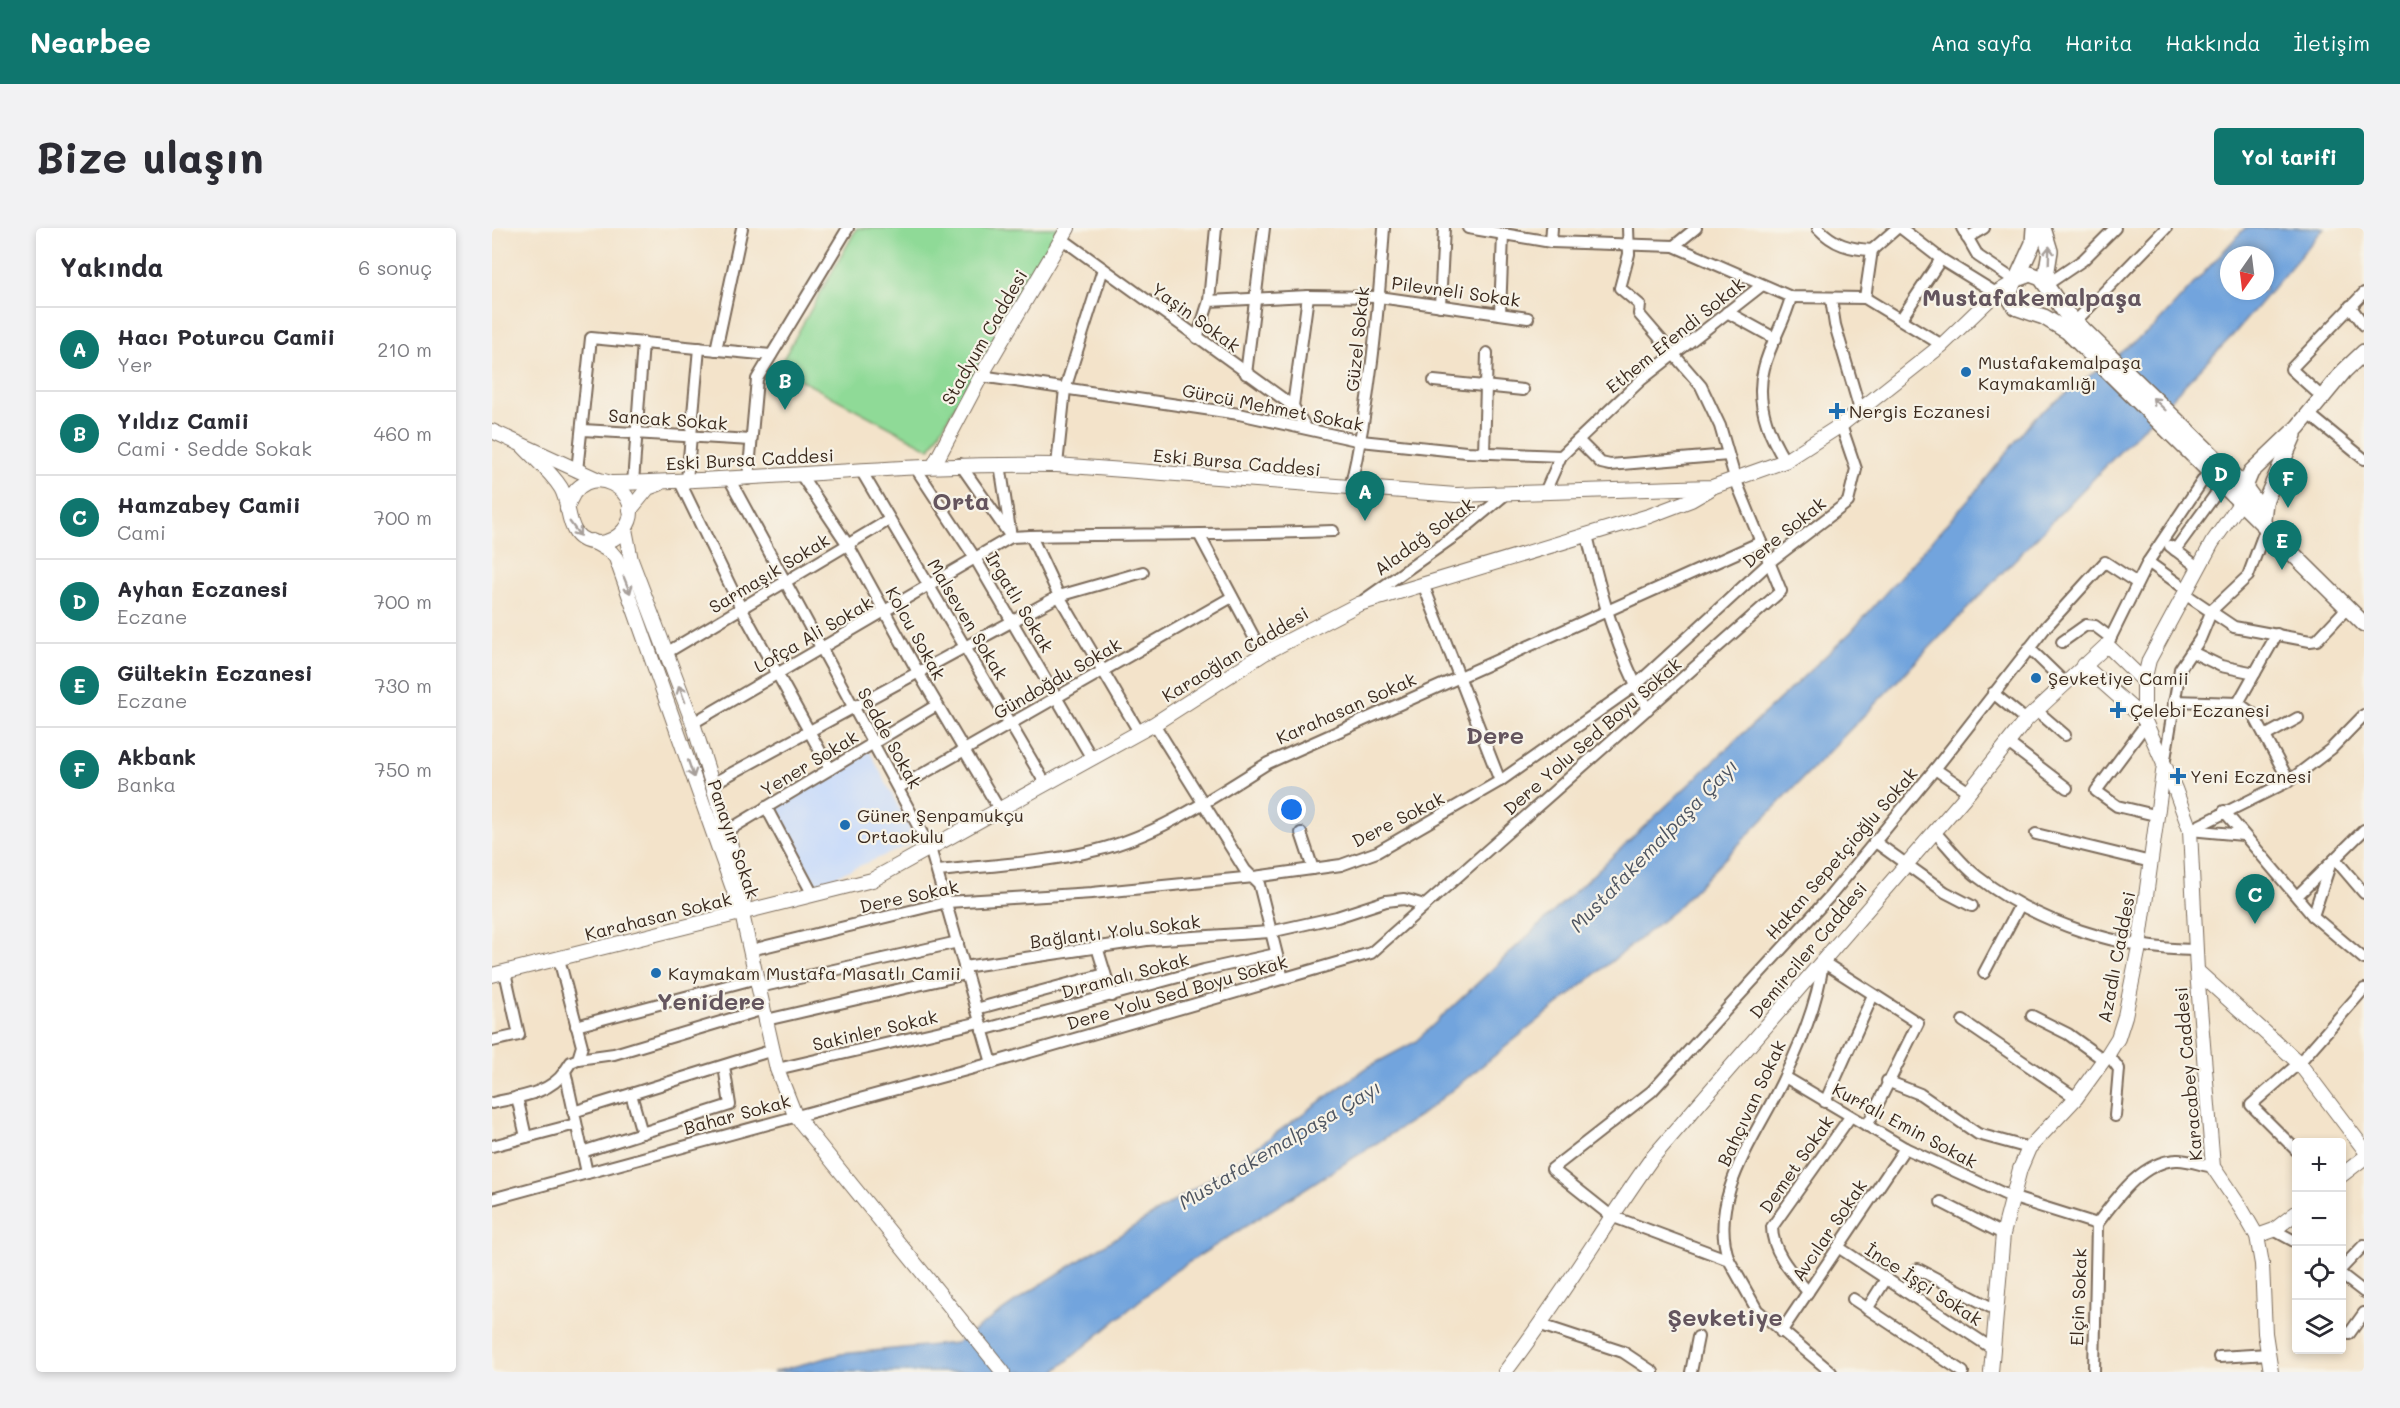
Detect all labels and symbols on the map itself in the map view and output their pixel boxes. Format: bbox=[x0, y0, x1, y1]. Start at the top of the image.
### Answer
one-way arrow bbox=[2043, 245, 2054, 265]
north arrow bbox=[2220, 246, 2274, 300]
street label: Stadyum Caddesi bbox=[936, 265, 1032, 409]
street label: Pilevneli Sokak bbox=[1390, 270, 1522, 312]
street label: Ethem Efendi Sokak bbox=[1601, 272, 1749, 398]
street label: Yaşin Sokak bbox=[1147, 277, 1245, 357]
district label: Mustafakemalpaşa bbox=[1922, 281, 2142, 313]
street label: Güzel Sokak bbox=[1340, 285, 1374, 393]
place label: Mustafakemalpaşa Kaymakamlığı bbox=[1978, 350, 2141, 395]
pin: B bbox=[766, 360, 804, 410]
marker: Mustafakemalpaşa Kaymakamlığı bbox=[1959, 365, 1973, 379]
street label: Gürcü Mehmet Sokak bbox=[1180, 378, 1366, 436]
one-way arrow bbox=[2151, 396, 2166, 411]
place label: Nergis Eczanesi bbox=[1849, 399, 1990, 423]
street label: Sancak Sokak bbox=[608, 403, 728, 435]
marker: Nergis Eczanesi bbox=[1830, 404, 1844, 418]
street label: Eski Bursa Caddesi bbox=[666, 443, 834, 475]
street label: Eski Bursa Caddesi bbox=[1152, 443, 1322, 481]
pin: D bbox=[2202, 454, 2240, 503]
pin: F bbox=[2268, 458, 2308, 508]
pin: A bbox=[1346, 472, 1384, 521]
district label: Orta bbox=[932, 485, 990, 516]
street label: Dere Sokak bbox=[1737, 491, 1831, 573]
street label: Aladağ Sokak bbox=[1369, 492, 1479, 580]
one-way arrow bbox=[569, 520, 581, 536]
pin: E bbox=[2262, 520, 2302, 570]
street label: Sarmaşık Sokak bbox=[704, 527, 834, 619]
street label: Irgatlı Sokak bbox=[980, 547, 1060, 657]
street label: Malseven Sokak bbox=[922, 554, 1014, 684]
one-way arrow bbox=[622, 575, 633, 594]
street label: Kolcu Sokak bbox=[880, 582, 952, 684]
street label: Lofça Ali Sokak bbox=[749, 590, 877, 678]
street label: Karaoğlan Caddesi bbox=[1157, 601, 1313, 707]
street label: Gündoğdu Sokak bbox=[989, 632, 1125, 724]
street label: Dere Yolu Sed Boyu Sokak bbox=[1498, 652, 1686, 820]
street label: Karahasan Sokak bbox=[1272, 666, 1420, 750]
place label: Şevketiye Camii bbox=[2048, 666, 2189, 690]
marker: Şevketiye Camii bbox=[2029, 671, 2043, 685]
street label: Sedde Sokak bbox=[852, 683, 928, 793]
one-way arrow bbox=[675, 685, 686, 704]
place label: Çelebi Eczanesi bbox=[2130, 698, 2270, 722]
marker: Çelebi Eczanesi bbox=[2111, 703, 2125, 717]
district label: Dere bbox=[1466, 719, 1524, 750]
street label: Yener Sokak bbox=[756, 724, 862, 802]
water label: Mustafakemalpaşa Çayı bbox=[1563, 753, 1743, 937]
one-way arrow bbox=[686, 759, 697, 778]
street label: Hakan Sepetçioğlu Sokak bbox=[1760, 762, 1922, 944]
place label: Yeni Eczanesi bbox=[2190, 764, 2312, 788]
marker: Yeni Eczanesi bbox=[2171, 769, 2185, 783]
street label: Panayır Sokak bbox=[702, 776, 766, 902]
street label: Dere Sokak bbox=[1348, 785, 1448, 853]
your location bbox=[1277, 795, 1306, 824]
place label: Güner Şenpamukçu Ortaokulu bbox=[857, 803, 1024, 848]
marker: Güner Şenpamukçu Ortaokulu bbox=[838, 818, 852, 832]
street label: Dere Sokak bbox=[857, 874, 961, 918]
pin: C bbox=[2236, 874, 2274, 924]
street label: Demirciler Caddesi bbox=[1744, 877, 1872, 1023]
street label: Karahasan Sokak bbox=[582, 886, 734, 946]
street label: Azadlı Caddesi bbox=[2092, 889, 2140, 1025]
street label: Bağlantı Yolu Sokak bbox=[1028, 909, 1202, 953]
street label: Dıramalı Sokak bbox=[1059, 946, 1191, 1004]
street label: Dere Yolu Sed Boyu Sokak bbox=[1064, 949, 1290, 1035]
place label: Kaymakam Mustafa Masatlı Camii bbox=[668, 961, 961, 985]
marker: Kaymakam Mustafa Masatlı Camii bbox=[649, 966, 663, 980]
district label: Yenidere bbox=[657, 985, 765, 1016]
street label: Karacabey Caddesi bbox=[2168, 986, 2208, 1162]
street label: Sakinler Sokak bbox=[810, 1004, 940, 1056]
street label: Bahçıvan Sokak bbox=[1711, 1036, 1791, 1170]
water label: Mustafakemalpaşa Çayı bbox=[1173, 1073, 1385, 1215]
street label: Kurfalı Emin Sokak bbox=[1828, 1077, 1982, 1173]
street label: Bahar Sokak bbox=[681, 1088, 793, 1140]
street label: Demet Sokak bbox=[1754, 1110, 1838, 1218]
street label: Avcılar Sokak bbox=[1786, 1174, 1872, 1286]
street label: İnce İşçi Sokak bbox=[1861, 1237, 1987, 1331]
street label: Elçin Sokak bbox=[2064, 1248, 2092, 1346]
district label: Şevketiye bbox=[1667, 1301, 1783, 1332]

